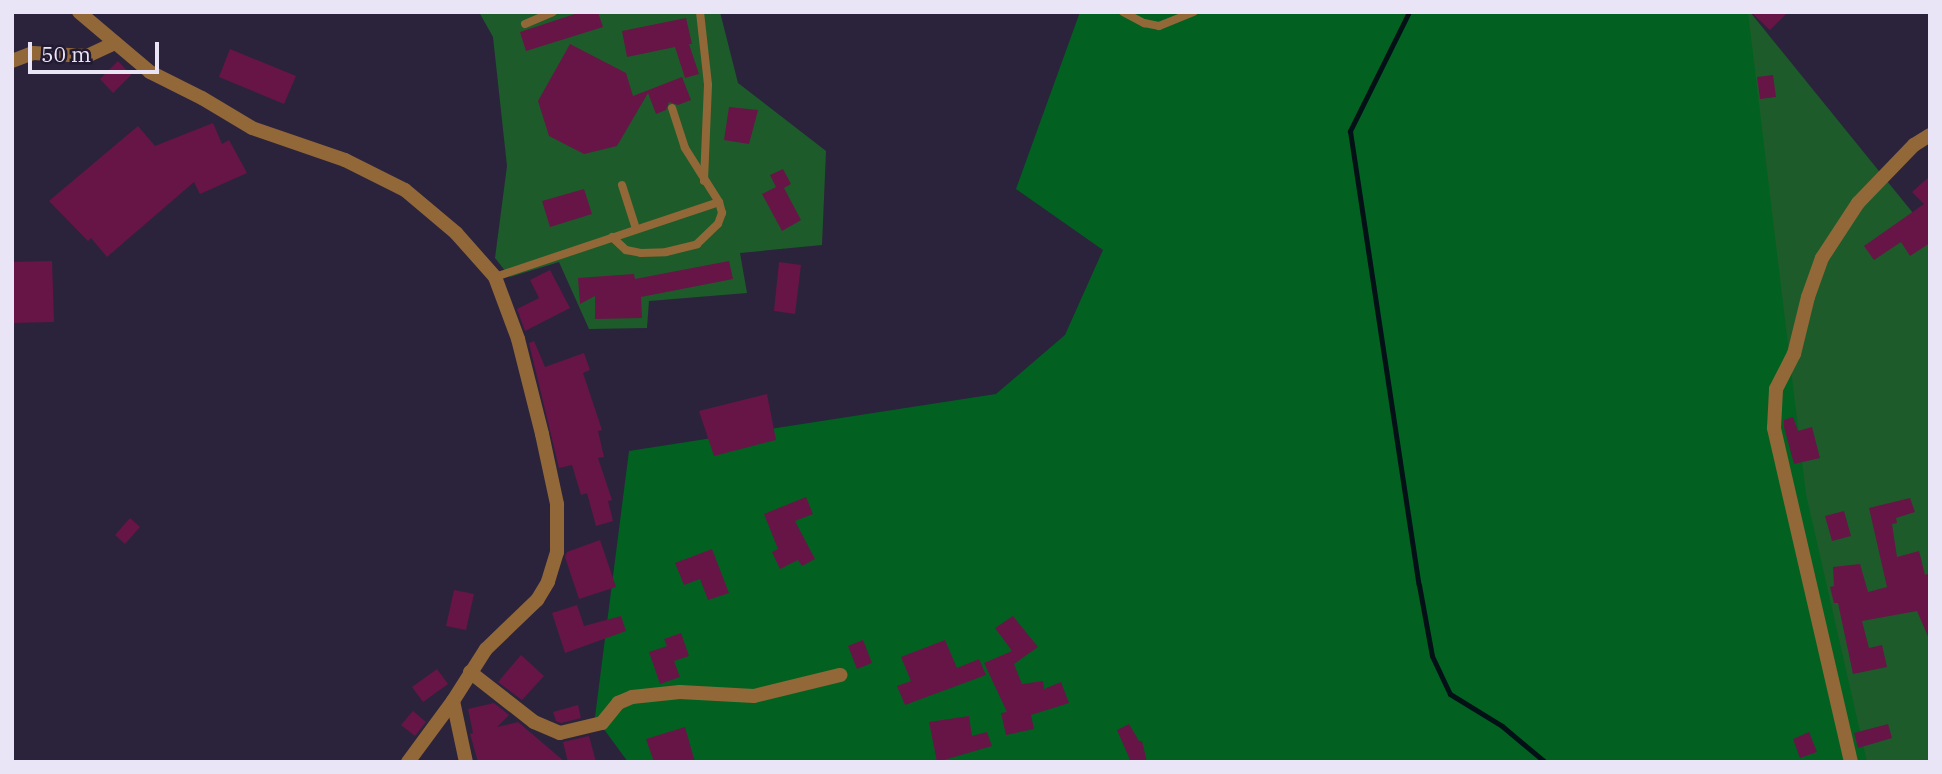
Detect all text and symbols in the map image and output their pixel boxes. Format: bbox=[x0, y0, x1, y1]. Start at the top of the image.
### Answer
scale bar bbox=[32, 28, 163, 72]
text: 50 m bbox=[41, 40, 91, 68]

